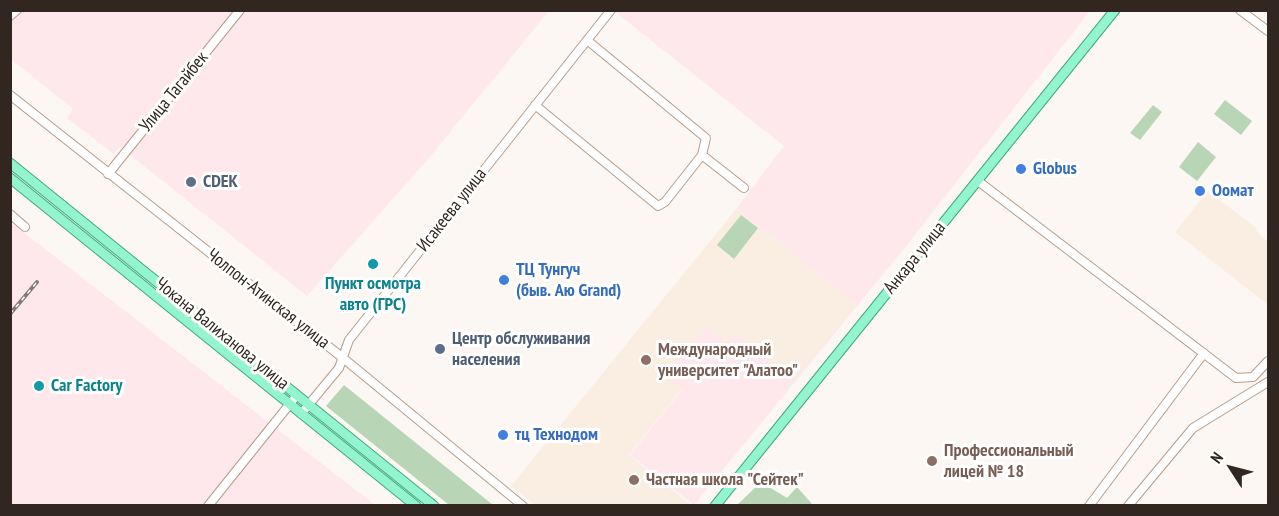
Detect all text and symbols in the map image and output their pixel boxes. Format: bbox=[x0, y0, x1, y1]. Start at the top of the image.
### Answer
street label: Улица Тагайбек bbox=[135, 47, 213, 137]
place label: Globus bbox=[1033, 158, 1077, 180]
marker: Globus bbox=[1014, 162, 1028, 176]
street label: Исакеева улица bbox=[413, 164, 491, 256]
place label: CDEK bbox=[203, 171, 238, 193]
marker: CDEK bbox=[184, 175, 198, 189]
place label: Оомат bbox=[1212, 180, 1254, 202]
marker: Оомат bbox=[1193, 184, 1207, 198]
street label: Анкара улица bbox=[879, 218, 951, 298]
street label: Чолпон-Атинская улица bbox=[202, 244, 334, 354]
marker: Пункт осмотра авто (ГРС) bbox=[366, 257, 380, 271]
place label: ТЦ Тунгуч (быв. Аю Grand) bbox=[516, 259, 621, 302]
street label: Чокана Валиханова улица bbox=[151, 273, 293, 395]
place label: Пункт осмотра авто (ГРС) bbox=[325, 273, 421, 316]
marker: ТЦ Тунгуч (быв. Аю Grand) bbox=[497, 273, 511, 287]
place label: Центр обслуживания населения bbox=[452, 328, 590, 370]
place label: Международный университет "Алатоо" bbox=[658, 339, 798, 382]
marker: Центр обслуживания населения bbox=[433, 342, 447, 356]
marker: Международный университет "Алатоо" bbox=[639, 353, 653, 367]
place label: Car Factory bbox=[51, 375, 122, 397]
marker: Car Factory bbox=[32, 379, 46, 393]
place label: тц Технодом bbox=[515, 424, 598, 446]
marker: тц Технодом bbox=[496, 428, 510, 442]
north arrow bbox=[1201, 438, 1261, 498]
place label: Профессиональный лицей № 18 bbox=[944, 440, 1074, 482]
text: N bbox=[1206, 448, 1227, 467]
marker: Профессиональный лицей № 18 bbox=[925, 454, 939, 468]
place label: Частная школа "Сейтек" bbox=[646, 469, 804, 491]
marker: Частная школа "Сейтек" bbox=[627, 473, 641, 487]

